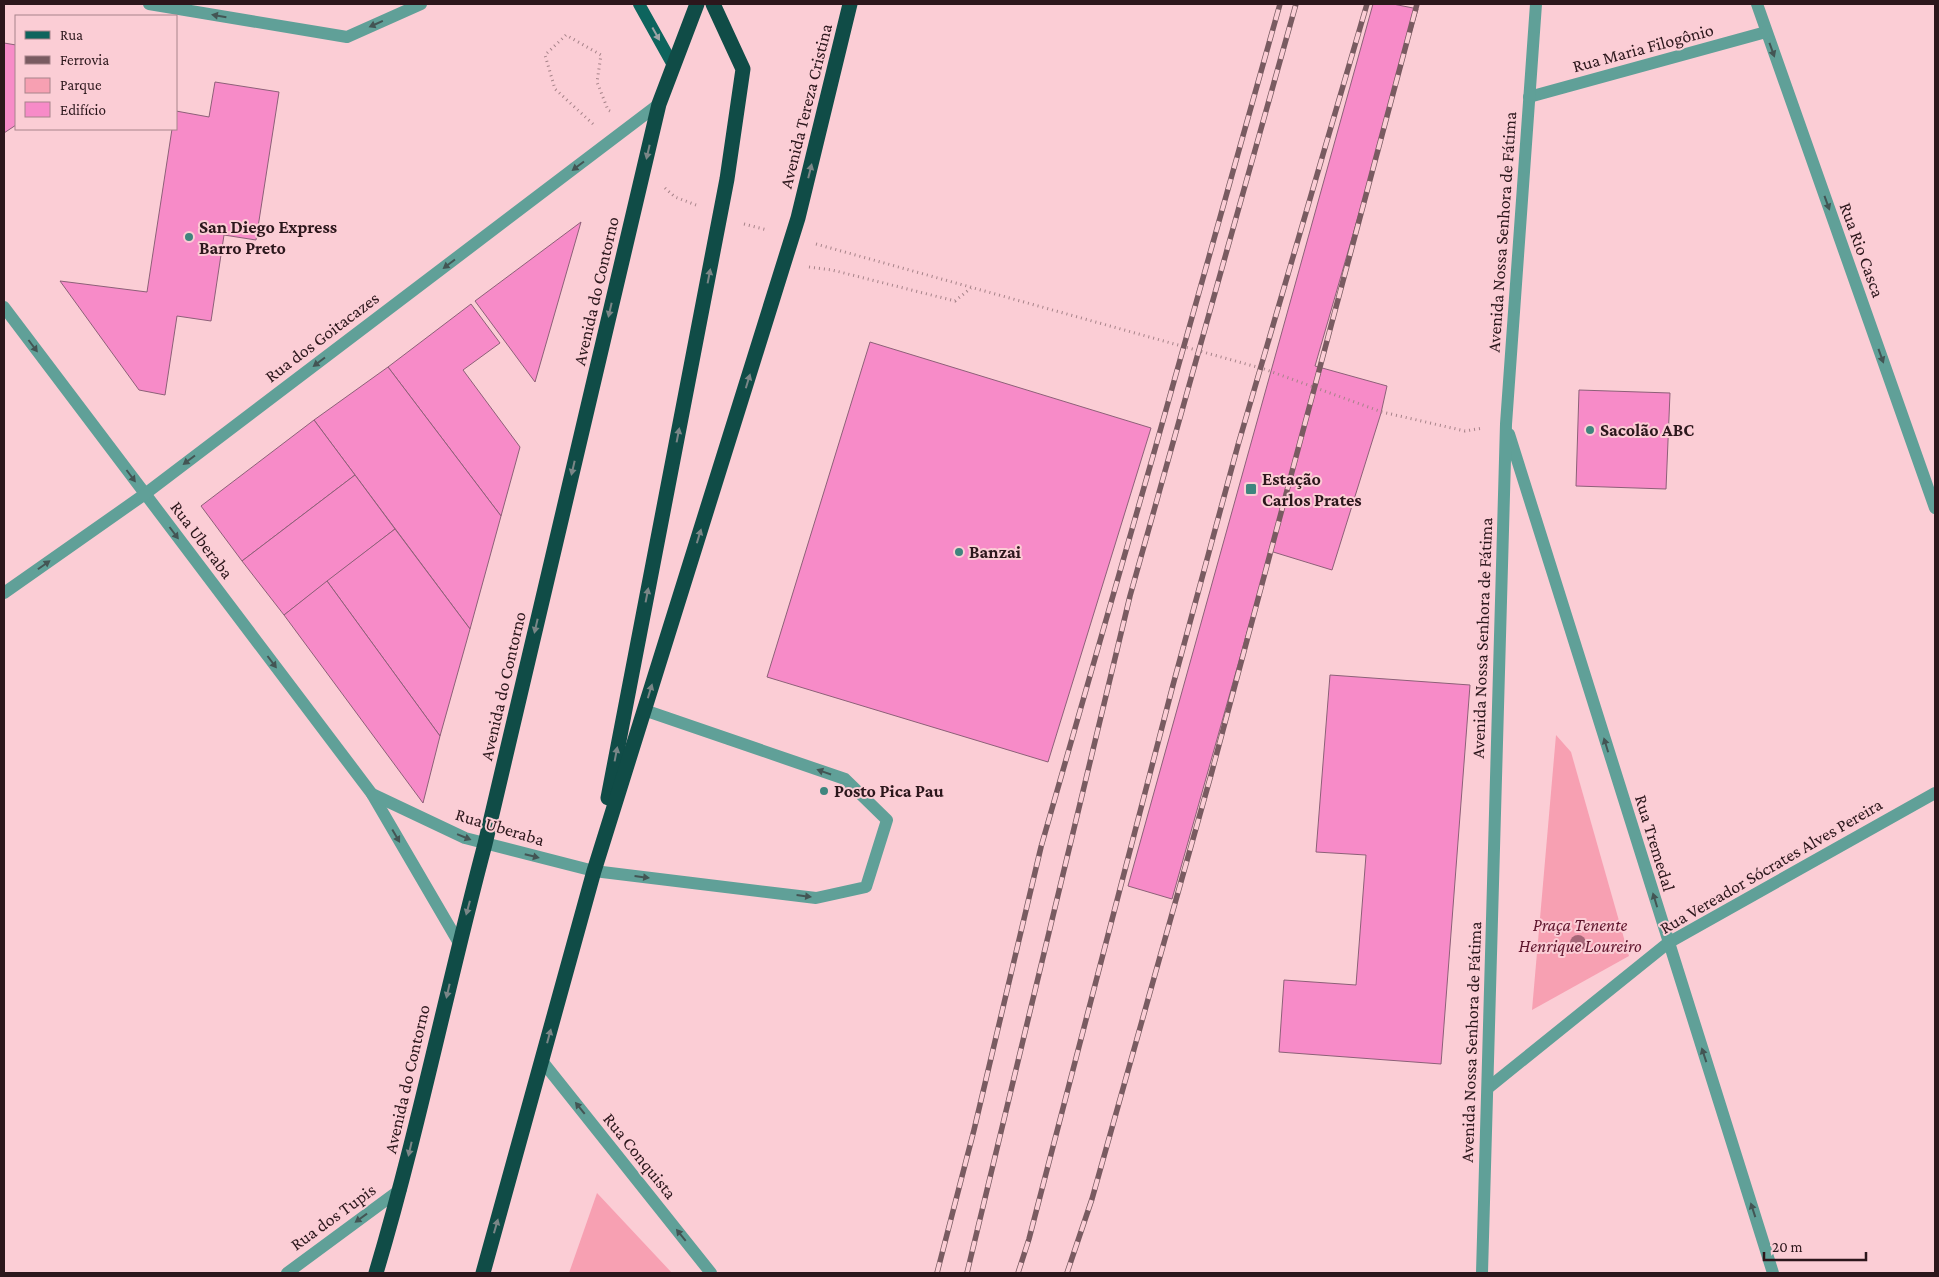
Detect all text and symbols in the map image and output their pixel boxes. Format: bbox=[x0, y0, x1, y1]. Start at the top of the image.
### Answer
one-way arrow bbox=[210, 11, 226, 19]
legend bbox=[15, 15, 178, 130]
one-way arrow bbox=[369, 20, 383, 28]
street label: Rua Maria Filogônio bbox=[1570, 20, 1716, 76]
street label: Avenida Tereza Cristina bbox=[776, 22, 836, 190]
text: Rua bbox=[60, 27, 83, 43]
one-way arrow bbox=[651, 28, 660, 41]
one-way arrow bbox=[1768, 43, 1776, 58]
text: Ferrovia bbox=[60, 52, 109, 68]
text: Parque bbox=[60, 77, 102, 94]
text: Edifício bbox=[60, 102, 106, 118]
street label: Avenida Nossa Senhora de Fátima bbox=[1484, 111, 1520, 353]
one-way arrow bbox=[644, 144, 652, 159]
one-way arrow bbox=[572, 160, 585, 171]
one-way arrow bbox=[806, 163, 814, 178]
one-way arrow bbox=[1823, 196, 1831, 211]
street label: Rua Rio Casca bbox=[1836, 200, 1888, 300]
street label: Avenida do Contorno bbox=[569, 215, 623, 367]
place label: San Diego Express Barro Preto bbox=[199, 217, 337, 258]
marker: San Diego Express Barro Preto bbox=[183, 231, 195, 243]
one-way arrow bbox=[443, 258, 456, 269]
one-way arrow bbox=[705, 267, 713, 283]
street label: Rua dos Goitacazes bbox=[261, 288, 383, 386]
one-way arrow bbox=[606, 303, 614, 318]
one-way arrow bbox=[28, 339, 38, 353]
one-way arrow bbox=[1877, 349, 1885, 364]
one-way arrow bbox=[312, 357, 326, 367]
one-way arrow bbox=[744, 373, 752, 388]
place label: Sacolão ABC bbox=[1600, 420, 1694, 440]
marker: Sacolão ABC bbox=[1584, 424, 1596, 436]
one-way arrow bbox=[674, 428, 682, 443]
one-way arrow bbox=[182, 455, 196, 465]
one-way arrow bbox=[569, 461, 577, 476]
one-way arrow bbox=[126, 469, 136, 483]
place label: Estação Carlos Prates bbox=[1262, 469, 1362, 510]
marker: Estação Carlos Prates bbox=[1244, 482, 1258, 496]
street label: Rua Uberaba bbox=[166, 497, 238, 583]
street label: Avenida Nossa Senhora de Fátima bbox=[1468, 517, 1496, 759]
one-way arrow bbox=[169, 526, 179, 540]
one-way arrow bbox=[695, 528, 703, 543]
place label: Banzai bbox=[969, 542, 1022, 562]
marker: Banzai bbox=[953, 546, 965, 558]
one-way arrow bbox=[37, 560, 50, 570]
one-way arrow bbox=[644, 586, 652, 602]
street label: Avenida do Contorno bbox=[476, 610, 530, 762]
one-way arrow bbox=[532, 619, 540, 634]
one-way arrow bbox=[267, 655, 277, 669]
one-way arrow bbox=[647, 683, 654, 698]
one-way arrow bbox=[1602, 737, 1610, 752]
one-way arrow bbox=[613, 746, 621, 762]
one-way arrow bbox=[817, 767, 832, 775]
place label: Posto Pica Pau bbox=[834, 781, 944, 801]
marker: Posto Pica Pau bbox=[818, 785, 830, 797]
street label: Rua Tremedal bbox=[1631, 792, 1679, 894]
street label: Rua Vereador Sócrates Alves Pereira bbox=[1656, 794, 1886, 938]
street label: Rua Uberaba bbox=[453, 804, 547, 850]
one-way arrow bbox=[392, 830, 401, 843]
one-way arrow bbox=[456, 834, 471, 841]
one-way arrow bbox=[525, 852, 540, 860]
one-way arrow bbox=[634, 873, 650, 881]
one-way arrow bbox=[796, 892, 812, 900]
one-way arrow bbox=[1650, 893, 1658, 908]
one-way arrow bbox=[464, 901, 472, 916]
park label: Praça Tenente Henrique Loureiro bbox=[1518, 915, 1642, 956]
street label: Avenida Nossa Senhora de Fátima bbox=[1457, 921, 1485, 1163]
one-way arrow bbox=[444, 983, 452, 998]
street label: Avenida do Contorno bbox=[380, 1003, 434, 1155]
one-way arrow bbox=[545, 1028, 553, 1043]
one-way arrow bbox=[1699, 1048, 1707, 1063]
one-way arrow bbox=[574, 1102, 585, 1115]
street label: Rua Conquista bbox=[599, 1109, 681, 1203]
one-way arrow bbox=[406, 1141, 414, 1156]
street label: Rua dos Tupis bbox=[287, 1179, 379, 1255]
one-way arrow bbox=[1748, 1202, 1756, 1217]
one-way arrow bbox=[354, 1213, 368, 1223]
one-way arrow bbox=[492, 1219, 500, 1234]
one-way arrow bbox=[675, 1229, 686, 1242]
scale bar bbox=[1764, 1230, 1866, 1262]
text: 20 m bbox=[1772, 1239, 1803, 1255]

